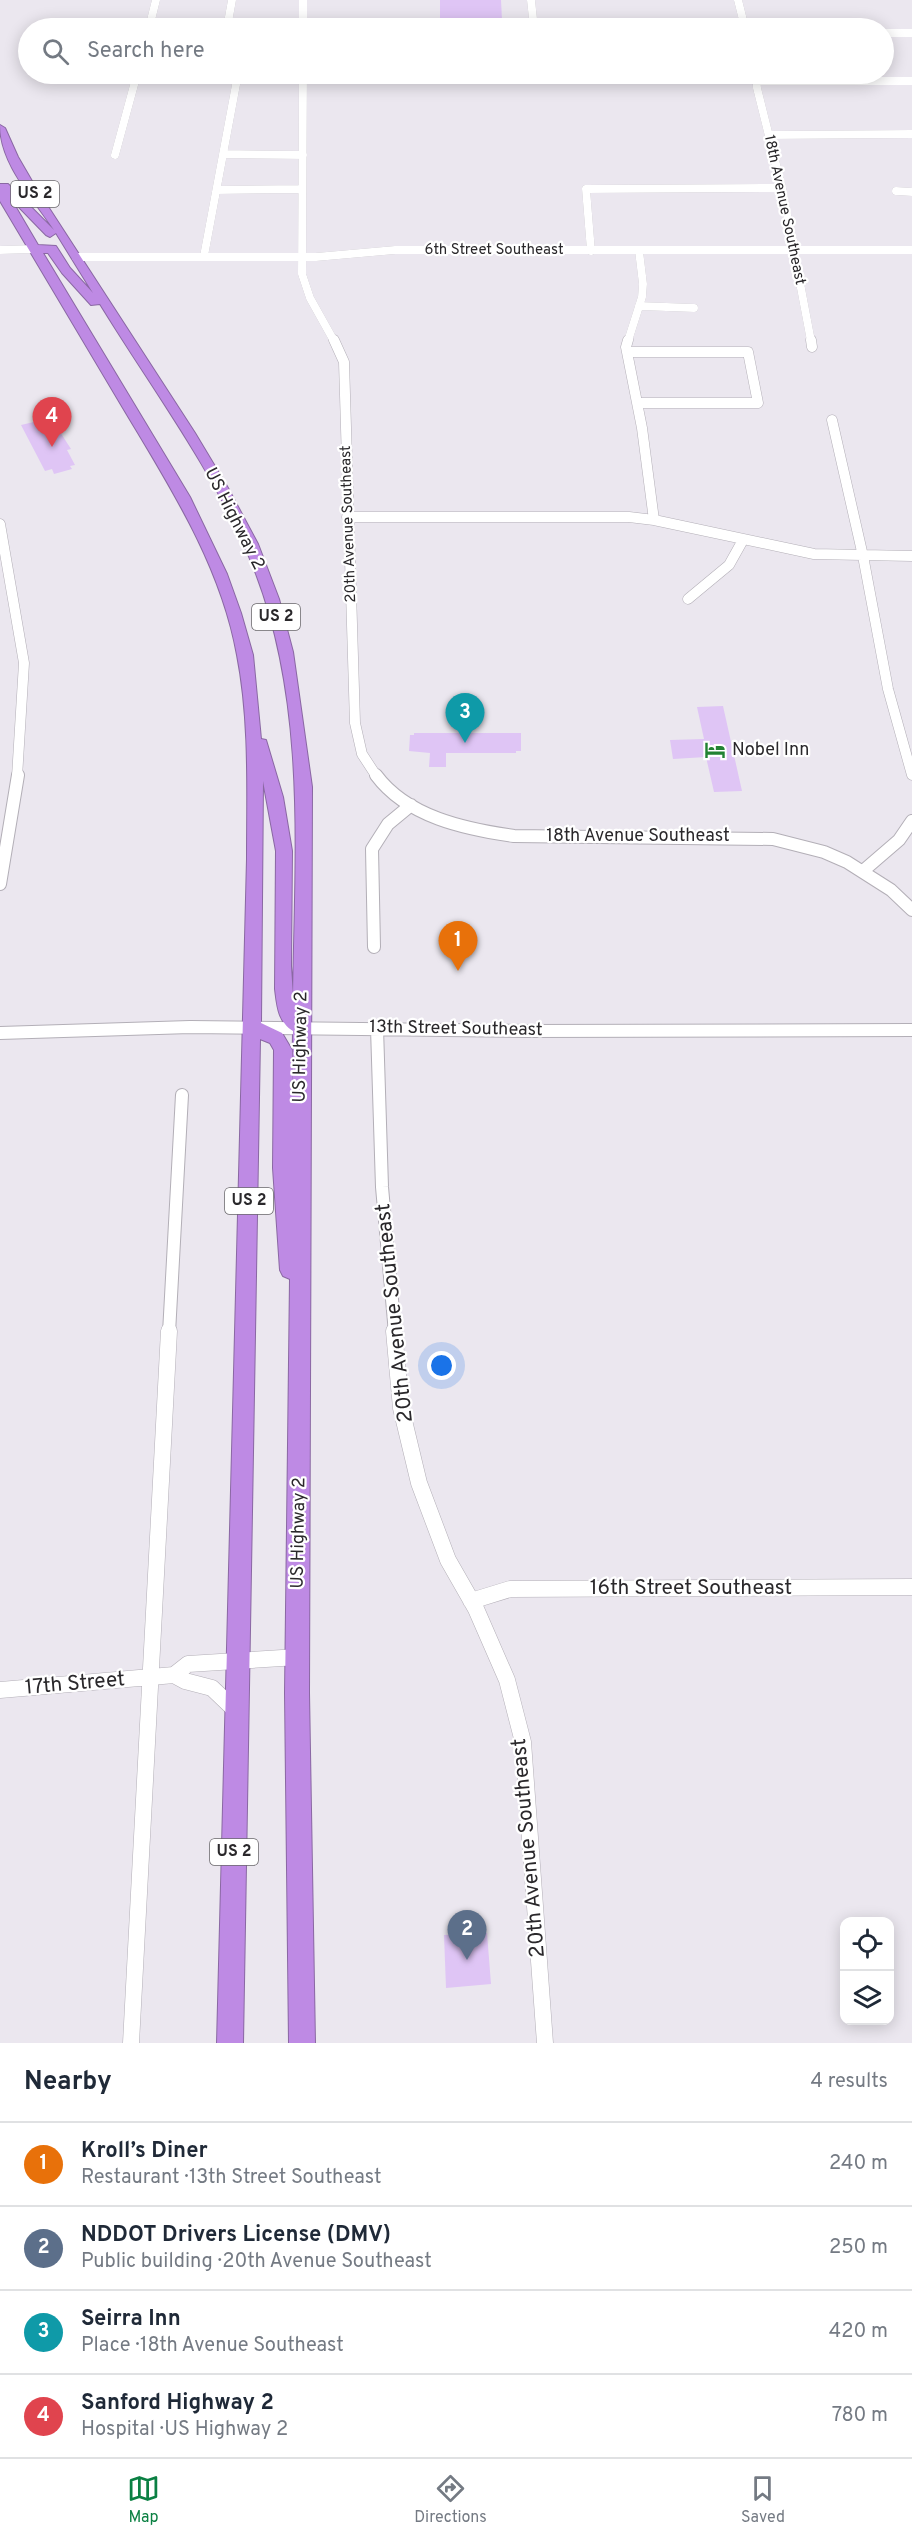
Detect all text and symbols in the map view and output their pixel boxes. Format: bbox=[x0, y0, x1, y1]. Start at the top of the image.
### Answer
search box bbox=[18, 18, 894, 84]
icon: search bbox=[39, 35, 72, 68]
text: Search here bbox=[87, 38, 205, 65]
street label: 18th Avenue Southeast bbox=[759, 133, 809, 287]
road number: US 2 bbox=[11, 181, 59, 207]
street label: 6th Street Southeast bbox=[424, 241, 564, 260]
pin: 4 bbox=[32, 398, 72, 447]
street label: 20th Avenue Southeast bbox=[337, 445, 361, 603]
street label: US Highway 2 bbox=[198, 464, 270, 574]
road number: US 2 bbox=[252, 604, 300, 630]
pin: 3 bbox=[446, 694, 484, 743]
hotel icon: Nobel Inn bbox=[703, 738, 727, 762]
place label: Nobel Inn bbox=[732, 739, 809, 762]
street label: 18th Avenue Southeast bbox=[546, 825, 730, 848]
pin: 1 bbox=[438, 922, 478, 971]
street label: US Highway 2 bbox=[289, 991, 313, 1103]
street label: 13th Street Southeast bbox=[369, 1016, 543, 1042]
road number: US 2 bbox=[225, 1188, 273, 1214]
street label: 20th Avenue Southeast bbox=[370, 1202, 420, 1424]
your location bbox=[427, 1351, 456, 1380]
street label: US Highway 2 bbox=[287, 1477, 311, 1589]
street label: 16th Street Southeast bbox=[590, 1575, 792, 1602]
street label: 17th Street bbox=[24, 1666, 126, 1702]
street label: 20th Avenue Southeast bbox=[506, 1737, 552, 1959]
road number: US 2 bbox=[210, 1839, 258, 1865]
pin: 2 bbox=[448, 1910, 486, 1960]
map controls bbox=[840, 1917, 894, 2025]
button: locate bbox=[840, 1917, 894, 1971]
button: layers bbox=[840, 1971, 894, 2025]
text: Nearby bbox=[24, 2066, 112, 2099]
text: 4 results bbox=[811, 2069, 888, 2095]
text: Kroll’s Diner bbox=[81, 2138, 208, 2165]
text: 1 bbox=[40, 2151, 48, 2177]
text: 240 m bbox=[829, 2151, 888, 2177]
text: Restaurant · 13th Street Southeast bbox=[81, 2165, 382, 2191]
text: NDDOT Drivers License (DMV) bbox=[81, 2222, 391, 2249]
text: 2 bbox=[37, 2235, 50, 2261]
text: 250 m bbox=[829, 2235, 888, 2261]
text: Public building · 20th Avenue Southeast bbox=[81, 2249, 432, 2275]
text: Seirra Inn bbox=[81, 2306, 181, 2333]
text: 3 bbox=[38, 2319, 50, 2345]
text: 420 m bbox=[829, 2319, 888, 2345]
text: Place · 18th Avenue Southeast bbox=[81, 2333, 344, 2359]
text: Sanford Highway 2 bbox=[81, 2390, 274, 2417]
text: 4 bbox=[37, 2403, 50, 2429]
text: 780 m bbox=[832, 2403, 888, 2429]
text: Hospital · US Highway 2 bbox=[81, 2417, 288, 2443]
tab: Map bbox=[127, 2472, 160, 2528]
tab: Directions bbox=[414, 2472, 487, 2528]
tab: Saved bbox=[741, 2472, 785, 2528]

